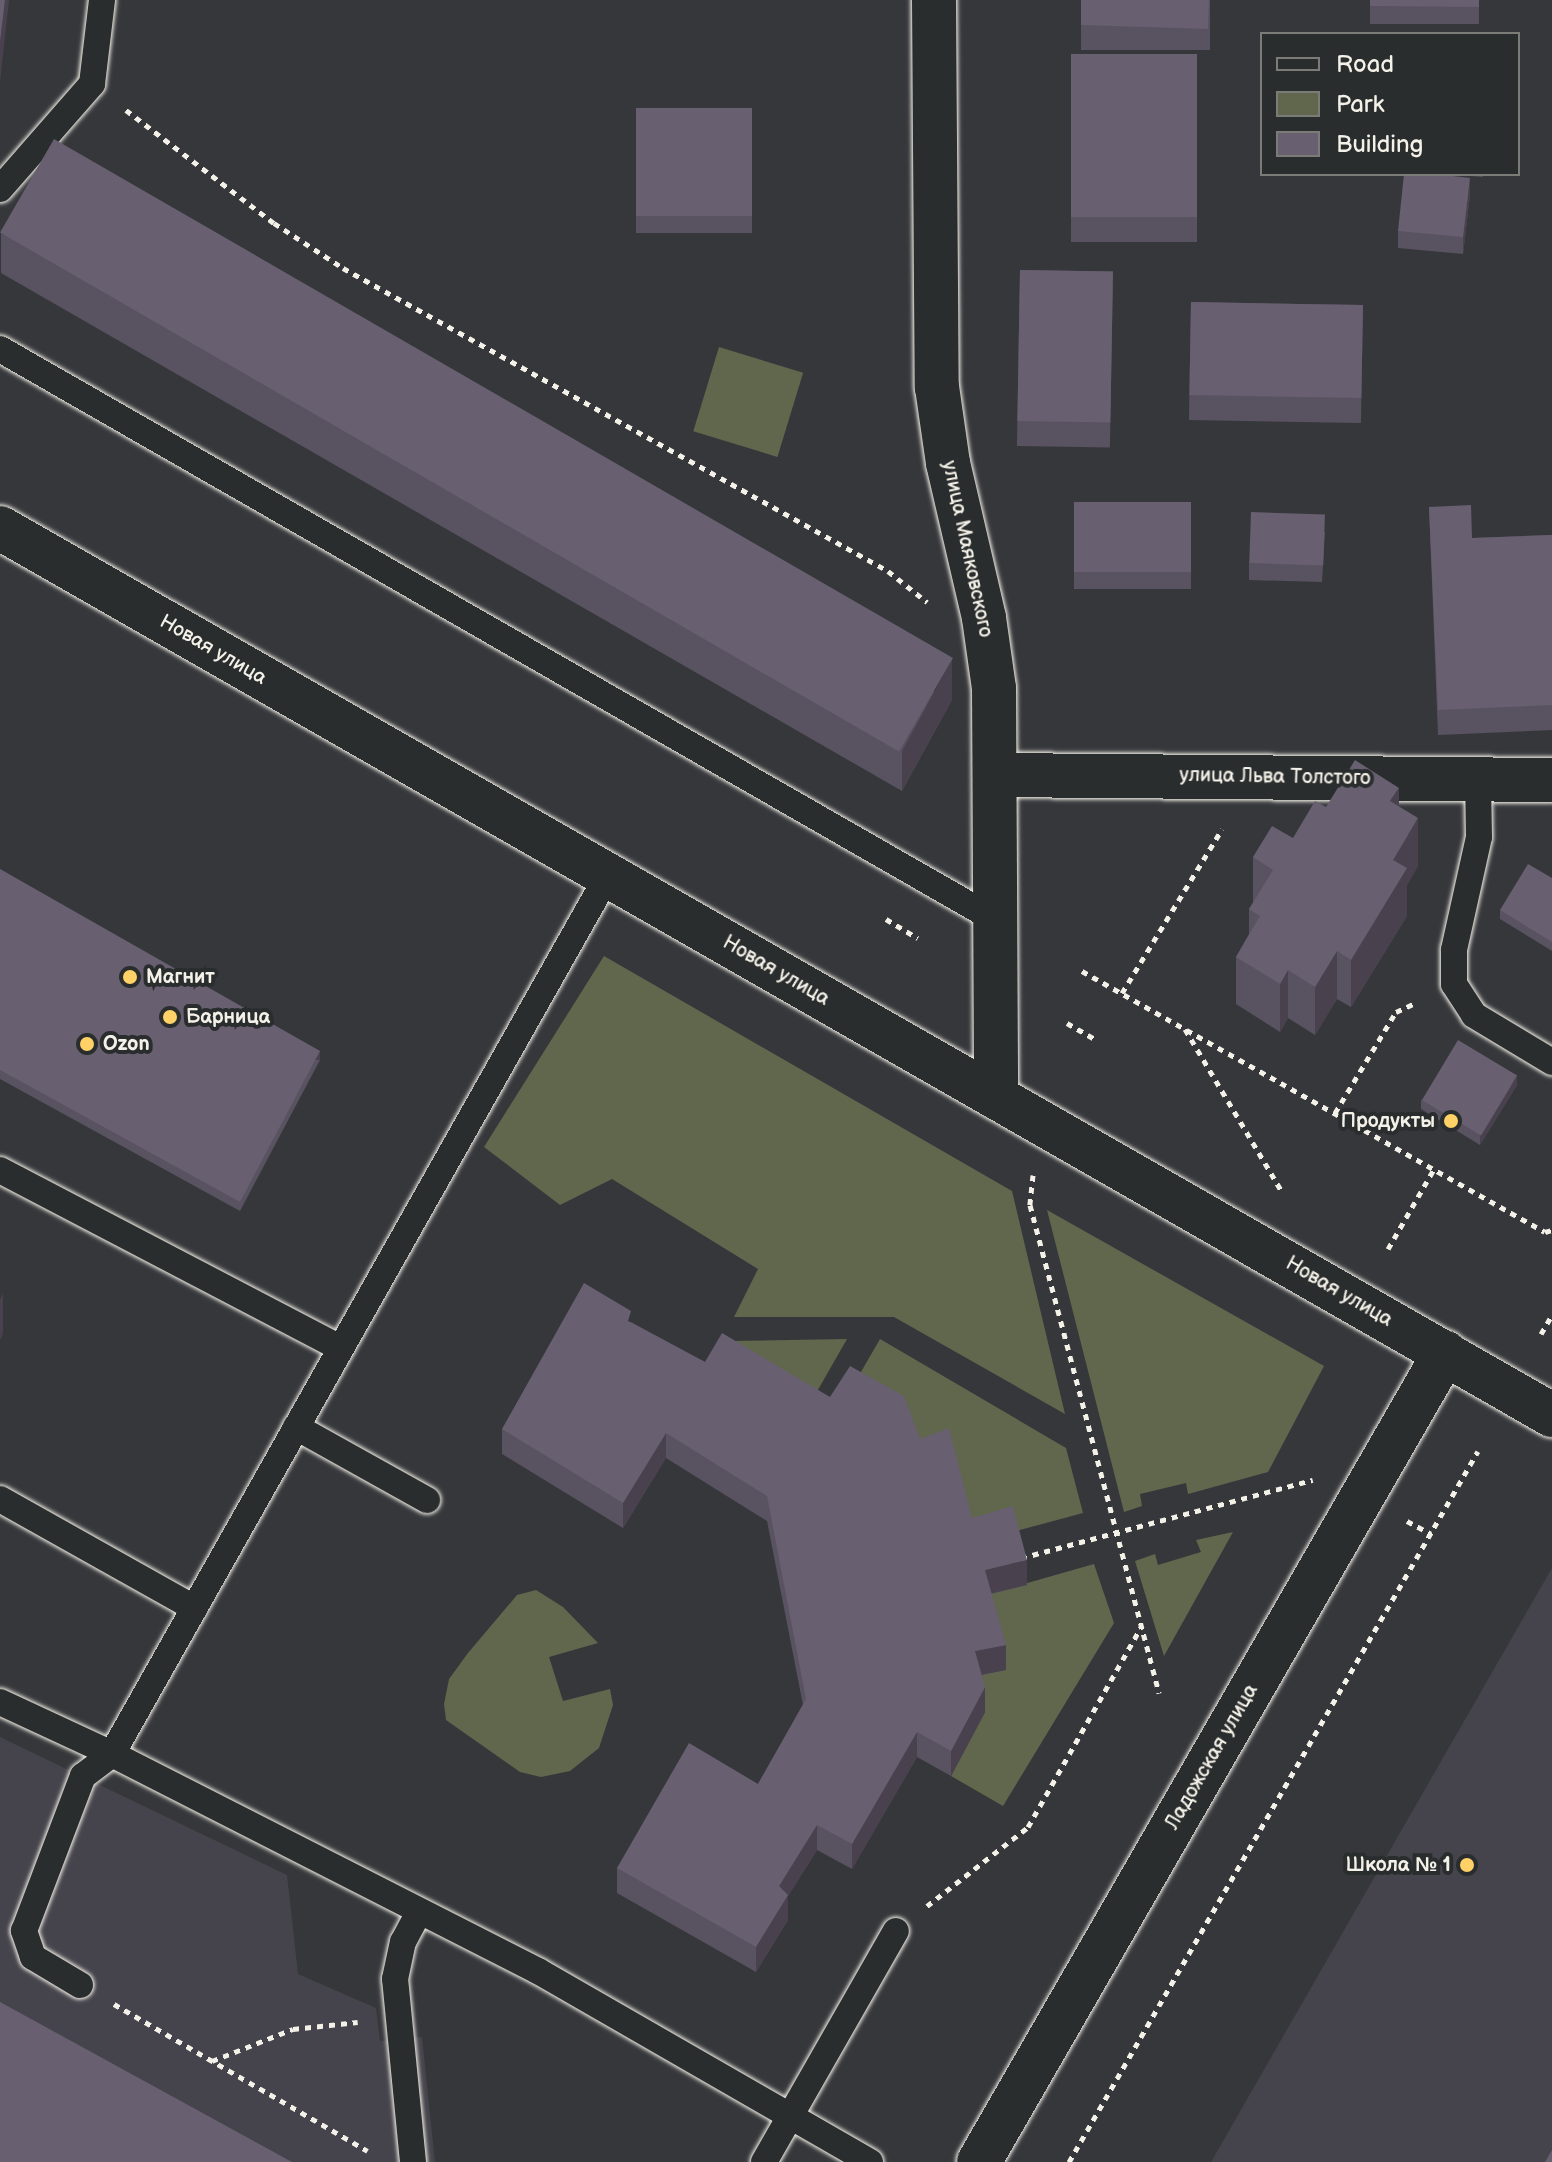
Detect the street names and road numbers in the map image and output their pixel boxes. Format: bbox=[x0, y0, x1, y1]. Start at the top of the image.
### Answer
street label: улица Маяковского bbox=[937, 459, 997, 639]
street label: Новая улица bbox=[155, 610, 271, 690]
street label: улица Льва Толстого bbox=[1179, 763, 1371, 791]
street label: Новая улица bbox=[718, 931, 834, 1011]
street label: Новая улица bbox=[1281, 1252, 1397, 1332]
street label: Ладожская улица bbox=[1161, 1680, 1263, 1834]

